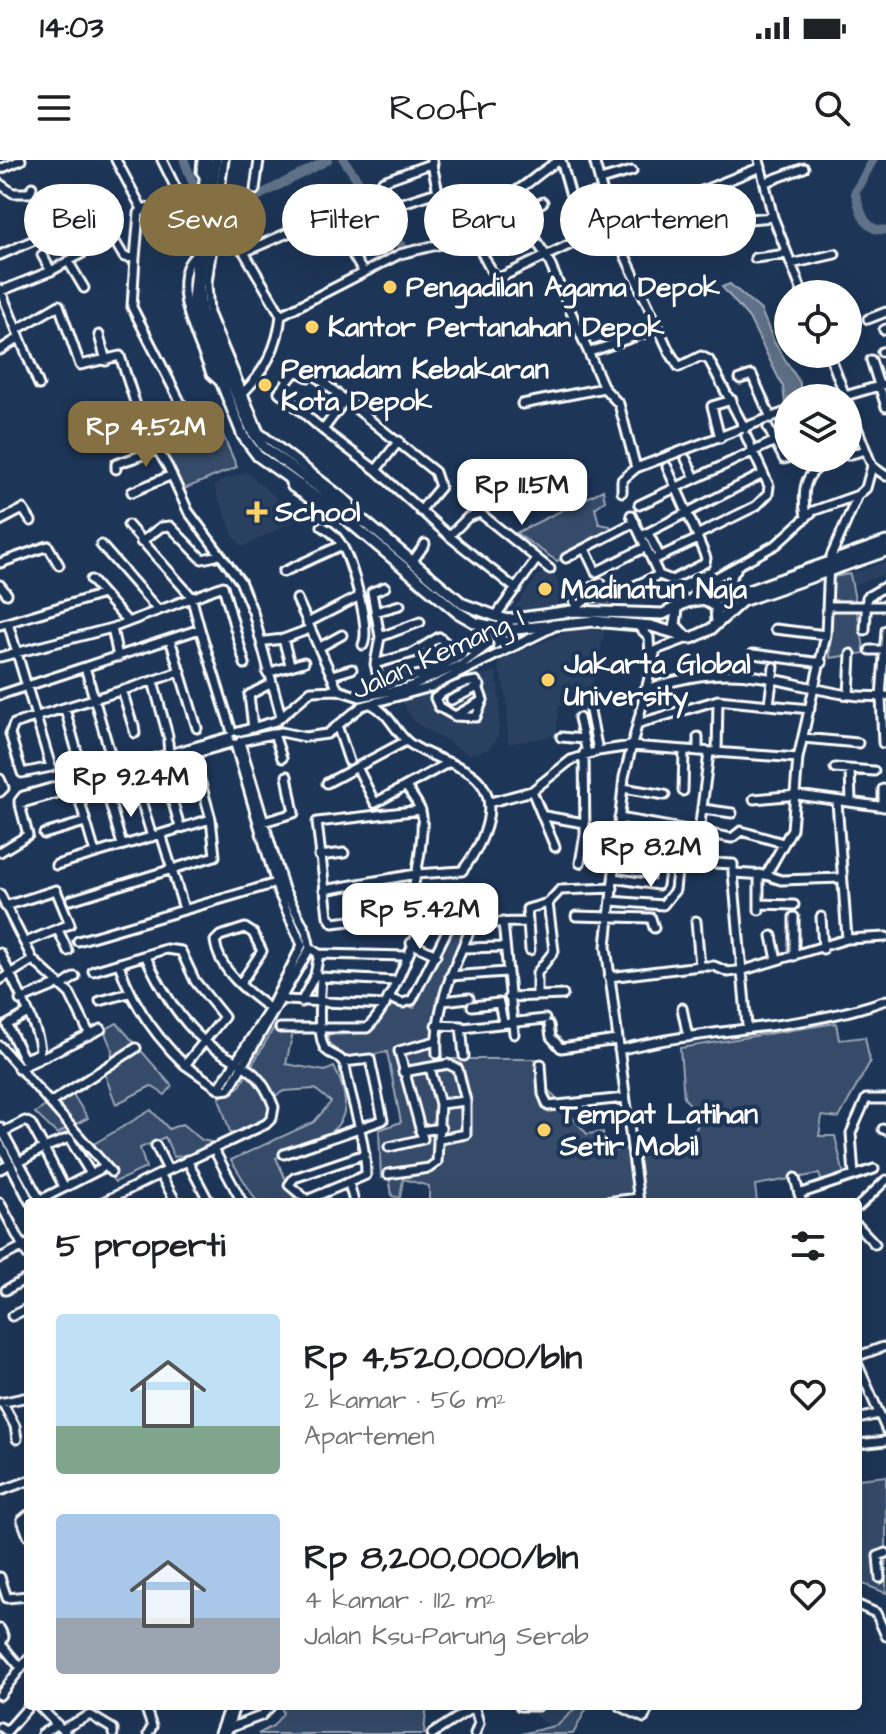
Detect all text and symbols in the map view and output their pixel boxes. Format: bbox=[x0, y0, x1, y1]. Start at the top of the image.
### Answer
text: 14:03 bbox=[40, 7, 103, 49]
text: Roofr bbox=[389, 83, 497, 134]
icon: menu bbox=[32, 86, 76, 130]
icon: search bbox=[810, 86, 854, 130]
chip: Beli bbox=[24, 184, 124, 256]
chip: Sewa bbox=[140, 184, 266, 256]
chip: Filter bbox=[282, 184, 408, 256]
chip: Baru bbox=[424, 184, 544, 256]
chip: Apartemen bbox=[560, 184, 756, 256]
place label: Pengadilan Agama Depok bbox=[406, 268, 721, 309]
marker: Pengadilan Agama Depok bbox=[381, 278, 399, 296]
map controls bbox=[774, 280, 862, 472]
button: locate bbox=[774, 280, 862, 368]
place label: Kantor Pertanahan Depok bbox=[328, 308, 665, 348]
marker: Kantor Pertanahan Depok bbox=[303, 318, 321, 336]
place label: Pemadam Kebakaran Kota Depok bbox=[281, 350, 549, 422]
marker: Pemadam Kebakaran Kota Depok bbox=[256, 376, 274, 394]
button: layers bbox=[774, 384, 862, 472]
pin: Rp 4.52M bbox=[63, 401, 229, 469]
text: Rp 4.52M bbox=[86, 409, 206, 445]
pin: Rp 11.5M bbox=[439, 459, 605, 527]
text: Rp 11.5M bbox=[475, 467, 569, 503]
place label: School bbox=[274, 493, 360, 532]
marker: School bbox=[246, 501, 268, 523]
place label: Madinatun Naja bbox=[561, 570, 748, 609]
marker: Madinatun Naja bbox=[536, 580, 554, 598]
street label: Jalan Kemang I bbox=[346, 599, 531, 710]
place label: Jakarta Global University bbox=[563, 645, 751, 719]
marker: Jakarta Global University bbox=[539, 671, 557, 689]
pin: Rp 9.24M bbox=[48, 751, 214, 819]
text: Rp 9.24M bbox=[73, 759, 189, 795]
pin: Rp 8.2M bbox=[577, 821, 725, 889]
text: Rp 8.2M bbox=[601, 829, 701, 865]
pin: Rp 5.42M bbox=[337, 883, 503, 951]
text: Rp 5.42M bbox=[360, 891, 480, 927]
place label: Tempat Latihan Setir Mobil bbox=[559, 1095, 758, 1166]
marker: Tempat Latihan Setir Mobil bbox=[535, 1121, 553, 1139]
text: 5 properti bbox=[56, 1222, 225, 1270]
icon: filters bbox=[786, 1224, 830, 1268]
text: Rp 4,520,000/bln bbox=[304, 1334, 582, 1382]
icon: home bbox=[120, 1346, 216, 1442]
icon: heart bbox=[786, 1372, 830, 1416]
text: 2 kamar · 56 m² bbox=[304, 1382, 506, 1418]
text: Apartemen bbox=[304, 1418, 435, 1454]
text: Rp 8,200,000/bln bbox=[304, 1534, 579, 1582]
icon: home bbox=[120, 1546, 216, 1642]
icon: heart bbox=[786, 1572, 830, 1616]
text: 4 kamar · 112 m² bbox=[304, 1582, 496, 1618]
text: Jalan Ksu-Parung Serab bbox=[304, 1618, 589, 1654]

